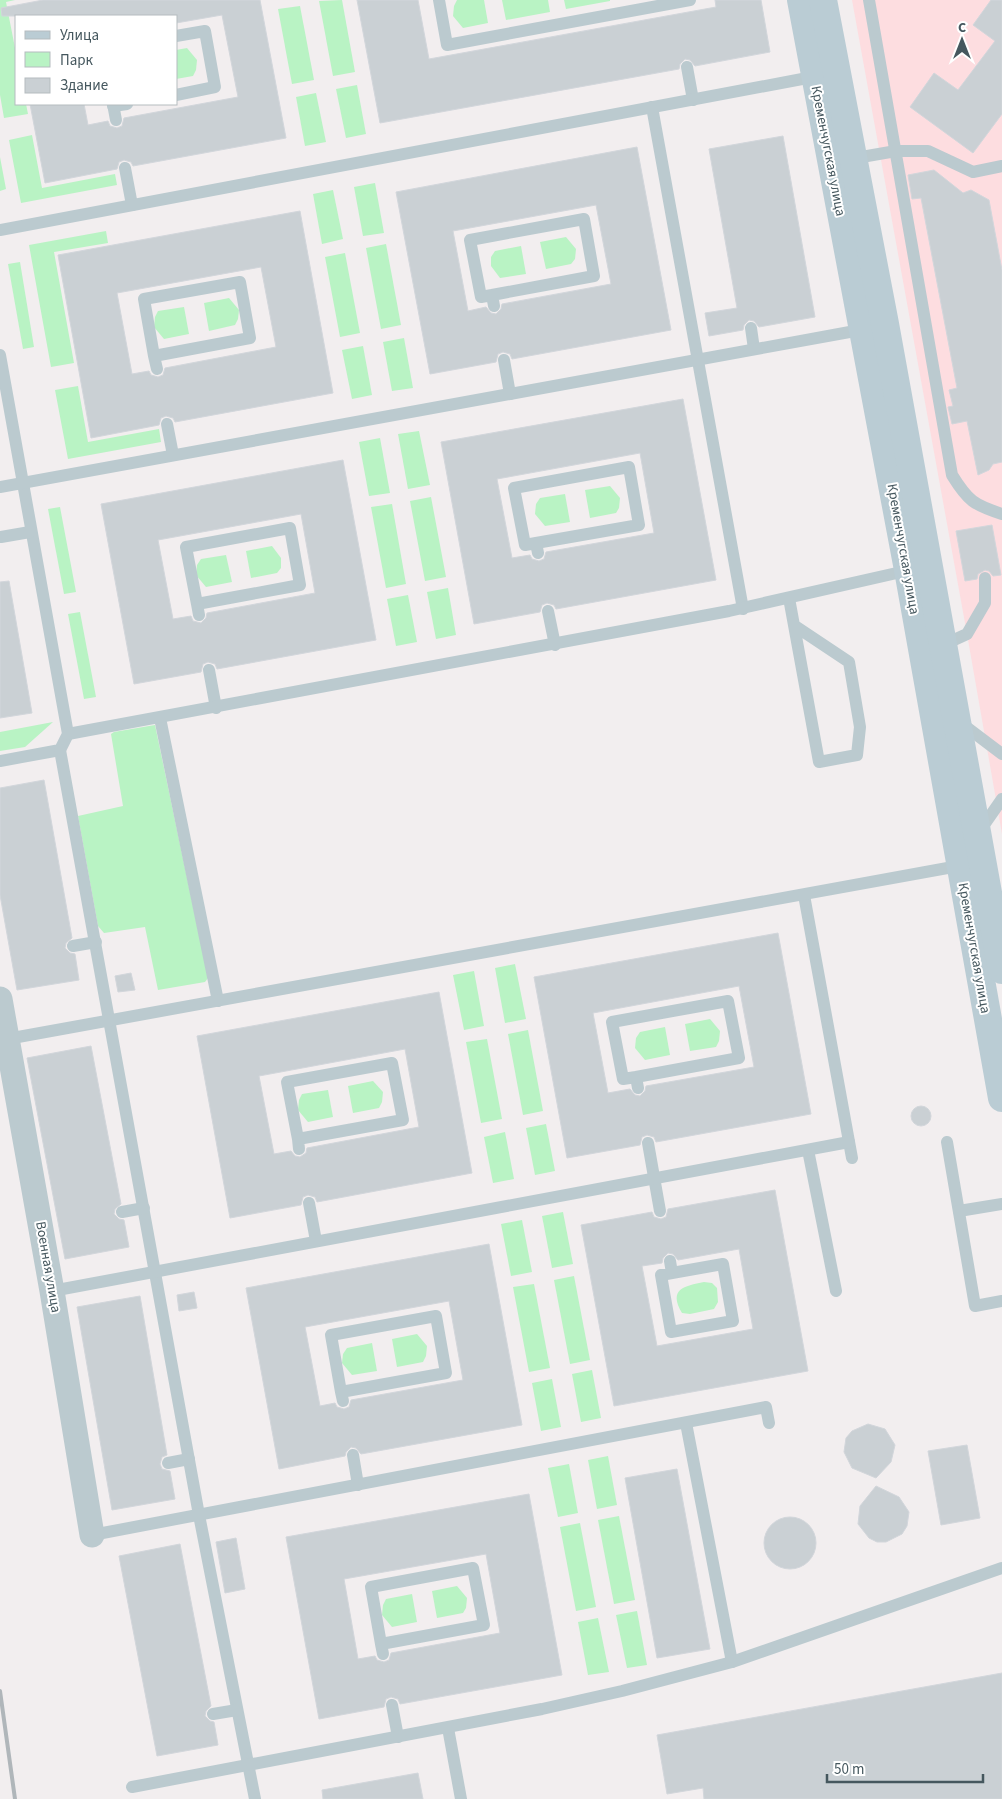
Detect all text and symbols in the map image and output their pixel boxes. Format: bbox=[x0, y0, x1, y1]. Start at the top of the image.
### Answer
legend bbox=[15, 15, 178, 105]
north arrow bbox=[937, 15, 987, 65]
text: С bbox=[958, 18, 966, 38]
text: Улица bbox=[60, 25, 99, 46]
text: Парк bbox=[60, 50, 94, 71]
text: Здание bbox=[60, 75, 108, 96]
street label: Кременчугская улица bbox=[806, 84, 850, 218]
street label: Кременчугская улица bbox=[882, 482, 924, 616]
street label: Кременчугская улица bbox=[953, 881, 995, 1015]
street label: Военная улица bbox=[30, 1220, 66, 1314]
scale bar bbox=[827, 1752, 983, 1784]
text: 50 m bbox=[834, 1759, 864, 1780]

